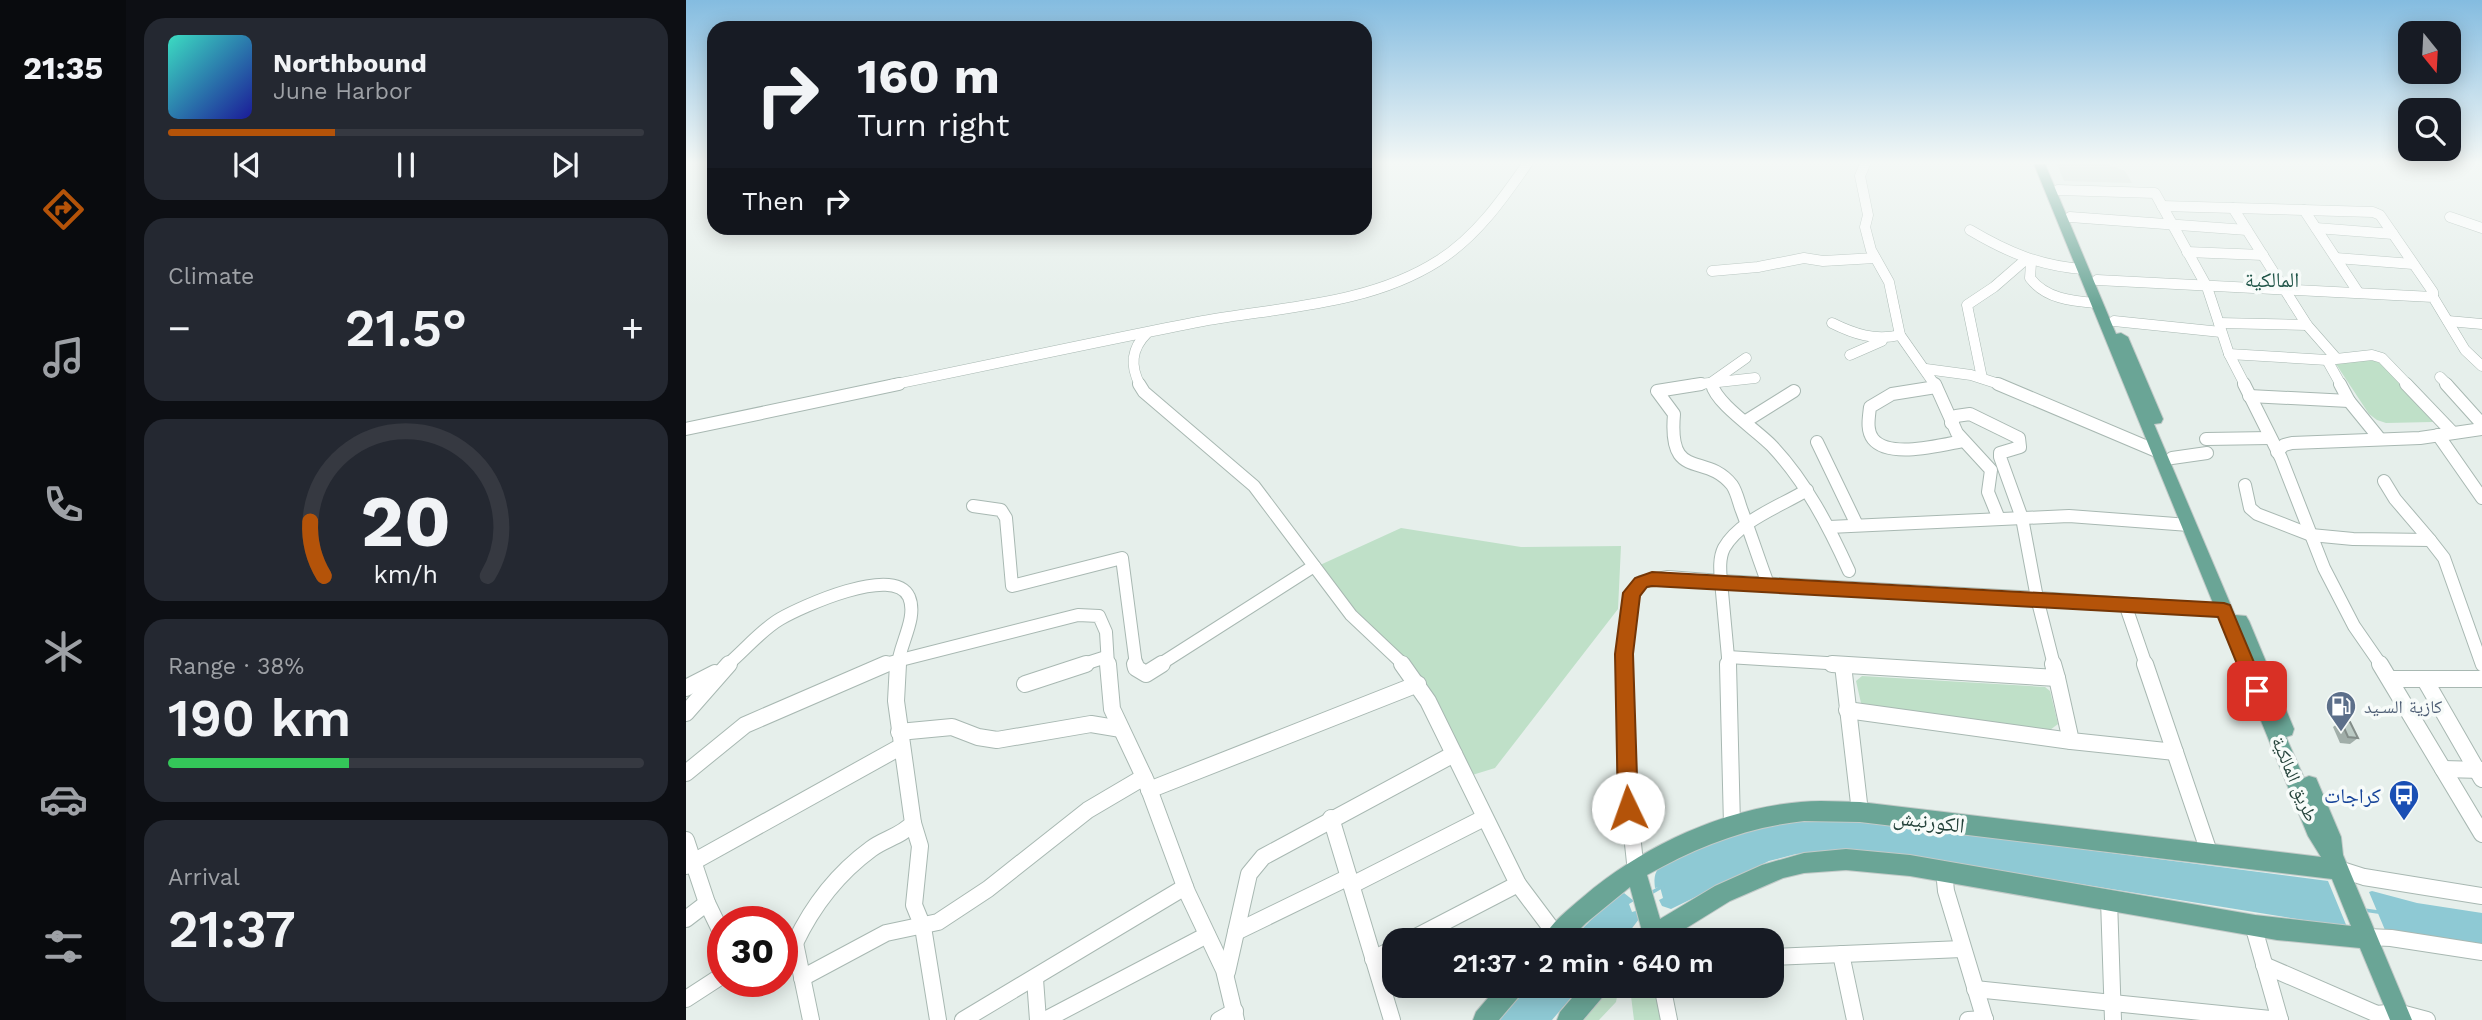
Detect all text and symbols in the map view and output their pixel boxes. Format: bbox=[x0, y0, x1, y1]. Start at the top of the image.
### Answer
north arrow bbox=[2398, 21, 2460, 84]
map controls bbox=[2398, 21, 2461, 161]
text: 160 m bbox=[857, 47, 1000, 105]
text: Northbound bbox=[273, 48, 427, 78]
text: 21:35 bbox=[23, 49, 103, 87]
icon: right bbox=[742, 49, 833, 140]
text: June Harbor bbox=[273, 78, 412, 105]
button: search bbox=[2398, 98, 2461, 161]
text: Turn right bbox=[857, 106, 1009, 144]
icon: previous bbox=[228, 146, 266, 184]
icon: pause bbox=[387, 146, 425, 184]
icon: next bbox=[546, 146, 584, 184]
icon: right bbox=[818, 182, 856, 220]
icon: directions bbox=[39, 185, 88, 234]
text: Then bbox=[742, 186, 804, 216]
text: Climate bbox=[168, 263, 254, 290]
district label: المالكية bbox=[2245, 267, 2299, 292]
text: 21.5° bbox=[345, 298, 467, 359]
text: − bbox=[168, 306, 191, 350]
text: + bbox=[621, 306, 644, 350]
icon: music bbox=[39, 333, 88, 382]
text: 20 bbox=[361, 478, 451, 564]
icon: phone bbox=[39, 480, 88, 529]
text: km/h bbox=[374, 560, 438, 589]
icon: climate bbox=[39, 627, 88, 676]
text: Range · 38% bbox=[168, 653, 304, 680]
pin bbox=[2227, 661, 2287, 721]
icon: arrive bbox=[2238, 672, 2276, 710]
text: 190 km bbox=[168, 688, 351, 749]
fuel station icon: كازية السـيد bbox=[2324, 689, 2358, 733]
place label: كازية السـيد bbox=[2364, 696, 2443, 717]
street label: طريق المالكية bbox=[2267, 734, 2322, 825]
position arrow bbox=[1591, 771, 1665, 845]
icon: car bbox=[39, 775, 88, 824]
bus stop icon: كراجات bbox=[2387, 778, 2421, 822]
place label: كراجات bbox=[2324, 783, 2381, 808]
street label: الكورنيش bbox=[1892, 804, 1966, 839]
text: Arrival bbox=[168, 864, 240, 891]
text: 21:37 bbox=[168, 899, 296, 960]
speed limit sign: 30 bbox=[707, 906, 798, 997]
icon: filters bbox=[39, 922, 88, 971]
text: 21:37 · 2 min · 640 m bbox=[1452, 948, 1714, 978]

